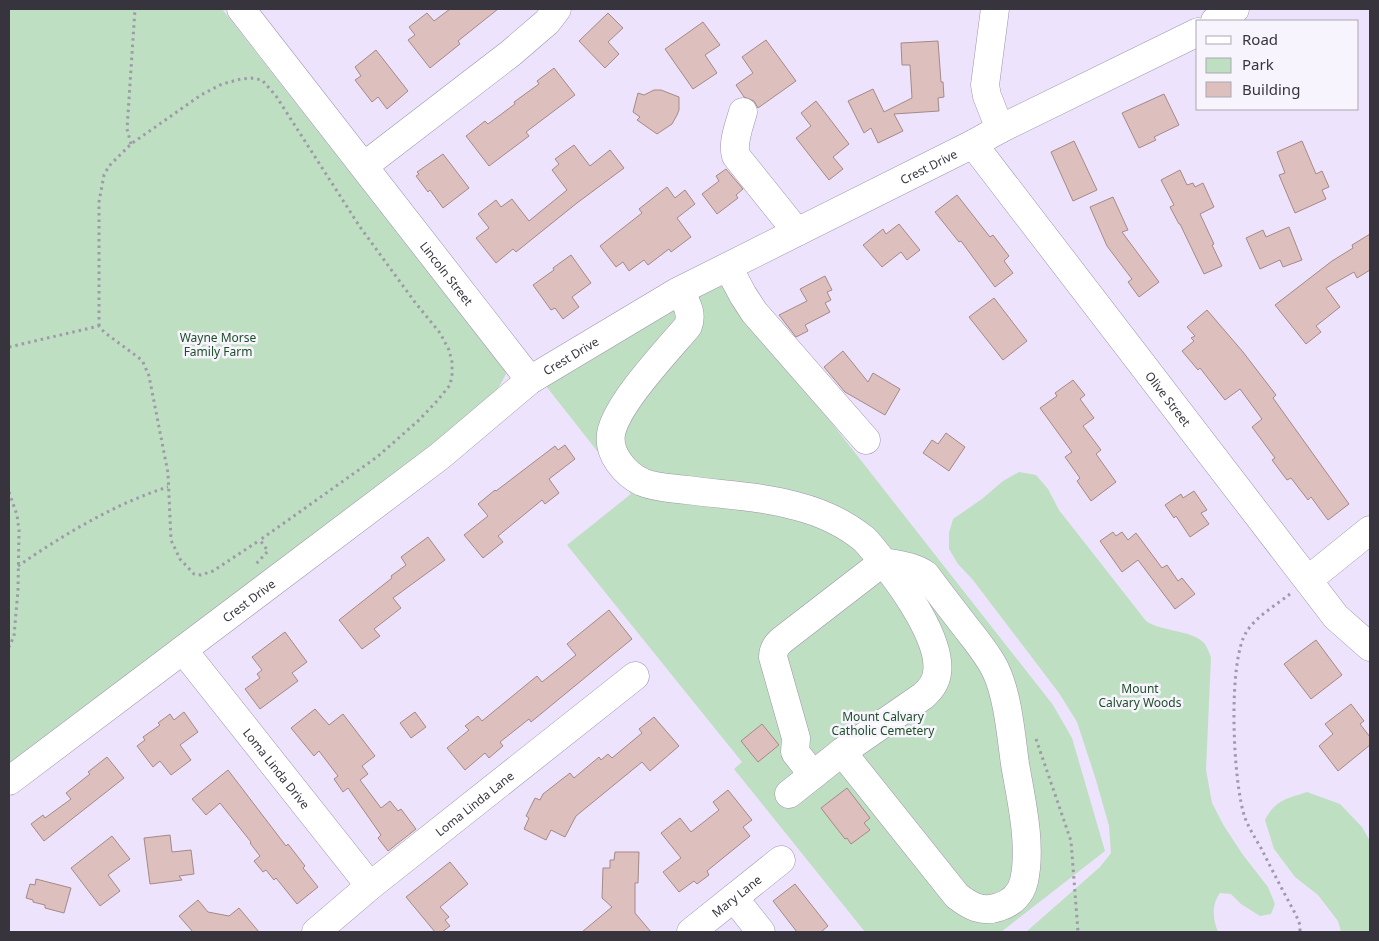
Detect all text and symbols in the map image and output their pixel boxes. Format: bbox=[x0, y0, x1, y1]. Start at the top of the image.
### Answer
legend bbox=[1196, 20, 1359, 110]
text: Road bbox=[1242, 29, 1278, 49]
text: Park bbox=[1242, 54, 1274, 74]
text: Building bbox=[1242, 79, 1300, 99]
street label: Crest Drive bbox=[897, 145, 960, 188]
street label: Lincoln Street bbox=[416, 238, 478, 309]
park label: Wayne Morse Family Farm bbox=[180, 329, 257, 360]
street label: Crest Drive bbox=[540, 332, 602, 379]
street label: Olive Street bbox=[1142, 368, 1195, 430]
street label: Crest Drive bbox=[219, 575, 279, 626]
park label: Mount Calvary Woods bbox=[1098, 680, 1182, 711]
park label: Mount Calvary Catholic Cemetery bbox=[832, 708, 935, 739]
street label: Loma Linda Drive bbox=[240, 724, 314, 812]
street label: Loma Linda Lane bbox=[431, 767, 517, 840]
street label: Mary Lane bbox=[708, 871, 765, 921]

